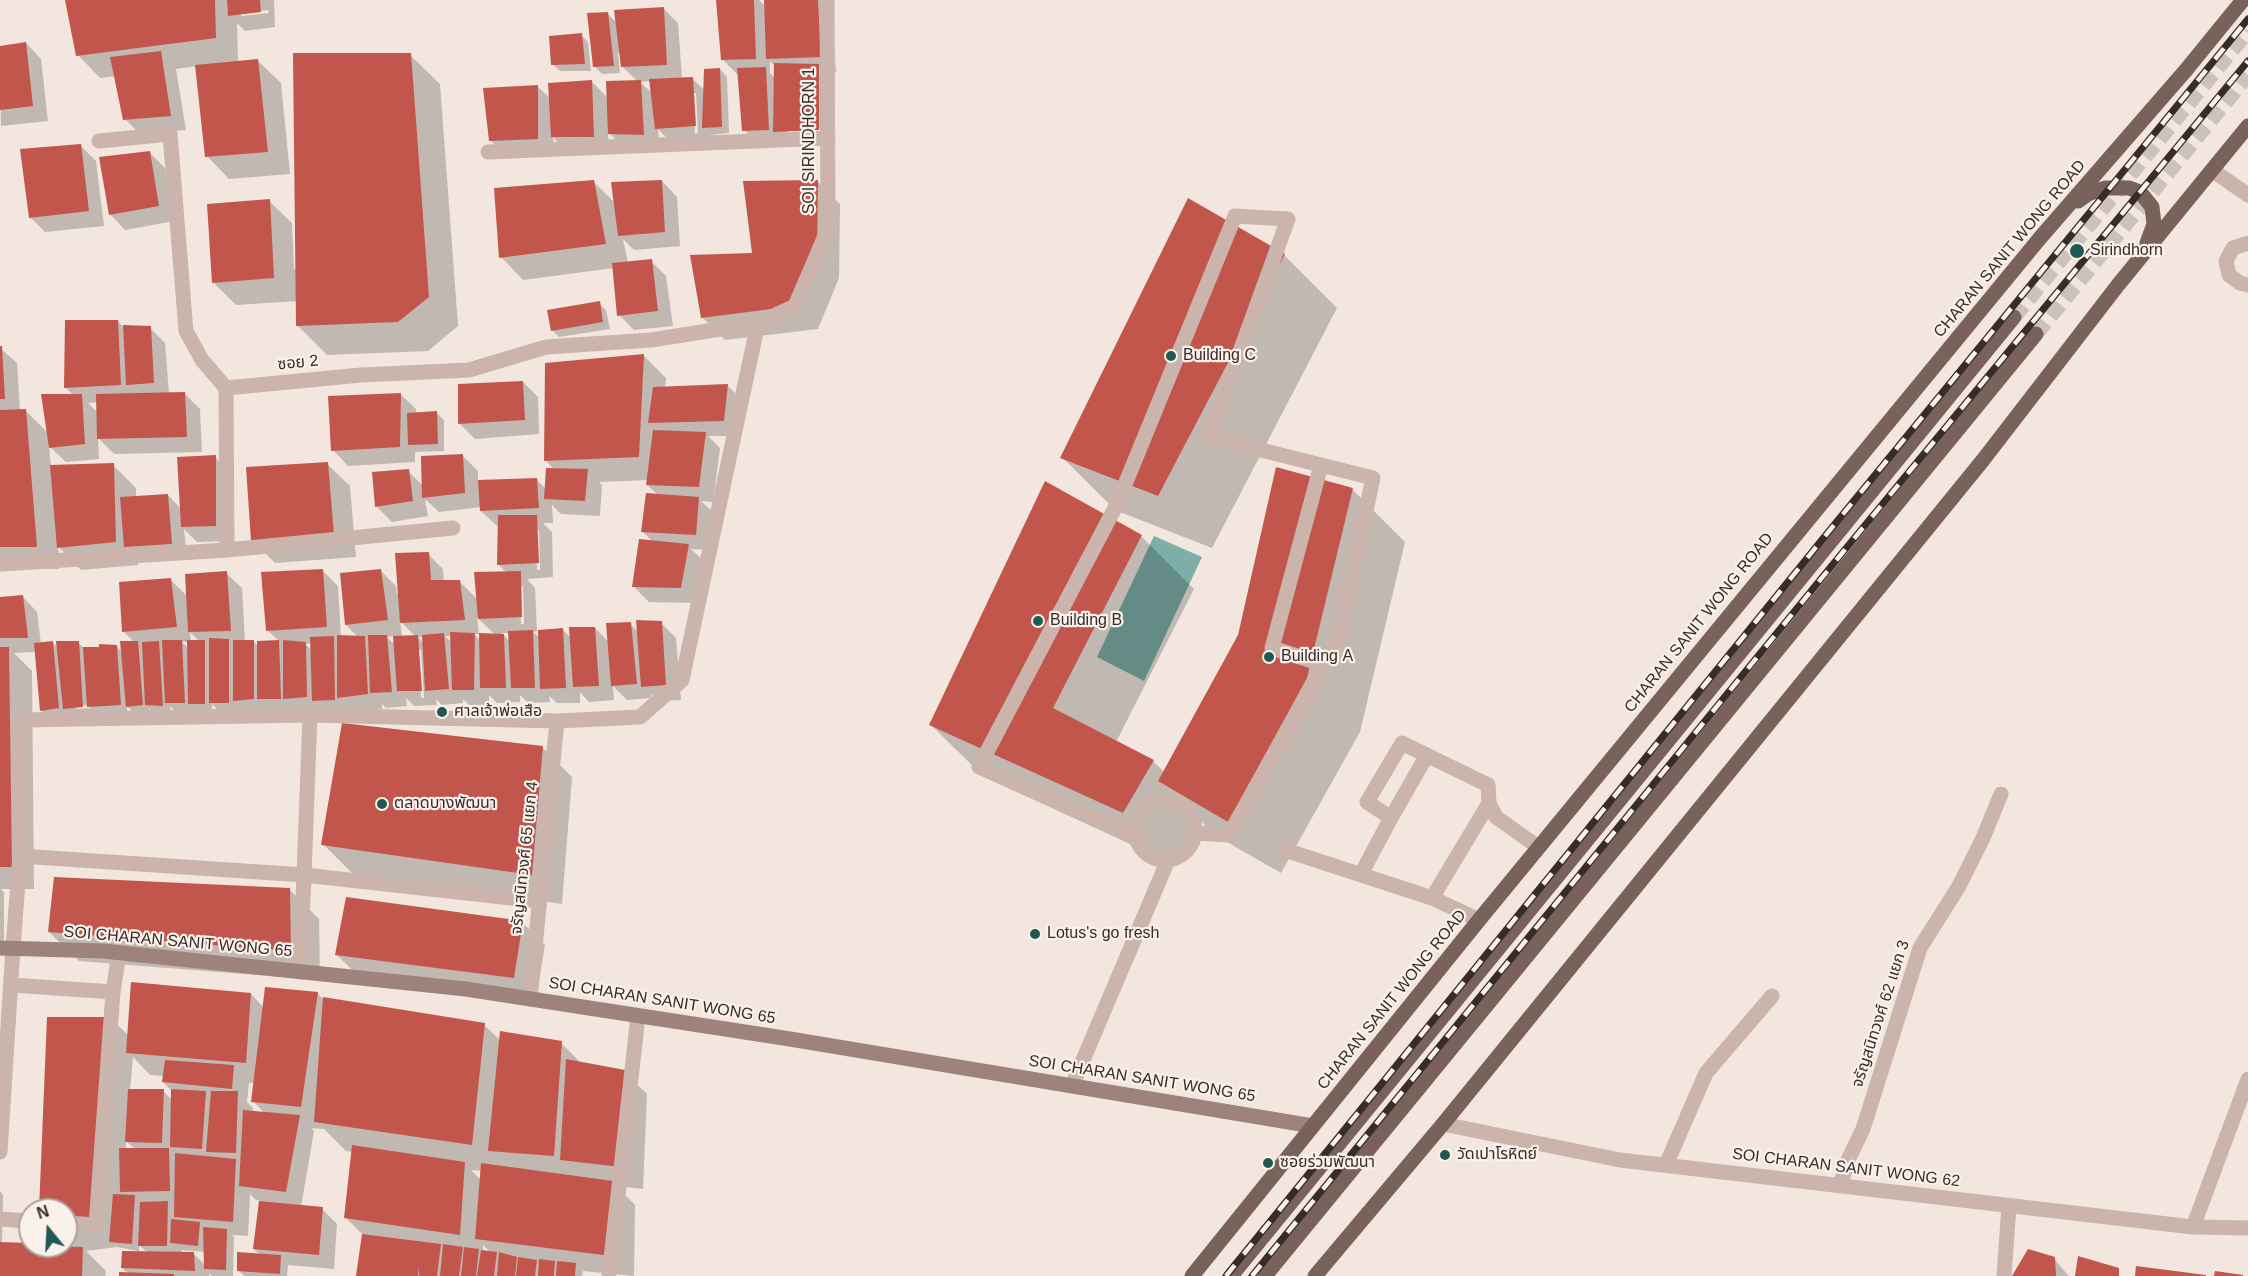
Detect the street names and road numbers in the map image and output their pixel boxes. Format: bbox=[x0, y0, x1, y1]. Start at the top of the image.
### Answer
street label: SOI SIRINDHORN 1 bbox=[800, 68, 820, 214]
street label: CHARAN SANIT WONG ROAD bbox=[1930, 156, 2090, 342]
street label: ซอย 2 bbox=[277, 351, 319, 375]
street label: CHARAN SANIT WONG ROAD bbox=[1620, 529, 1778, 717]
street label: จรัญสนิทวงศ์ 65 แยก 4 bbox=[507, 781, 543, 935]
street label: CHARAN SANIT WONG ROAD bbox=[1313, 906, 1471, 1094]
street label: SOI CHARAN SANIT WONG 65 bbox=[63, 922, 293, 962]
street label: จรัญสนิทวงศ์ 62 แยก 3 bbox=[1848, 938, 1914, 1090]
street label: SOI CHARAN SANIT WONG 65 bbox=[547, 974, 777, 1028]
street label: SOI CHARAN SANIT WONG 65 bbox=[1027, 1052, 1257, 1106]
street label: SOI CHARAN SANIT WONG 62 bbox=[1731, 1144, 1961, 1192]

